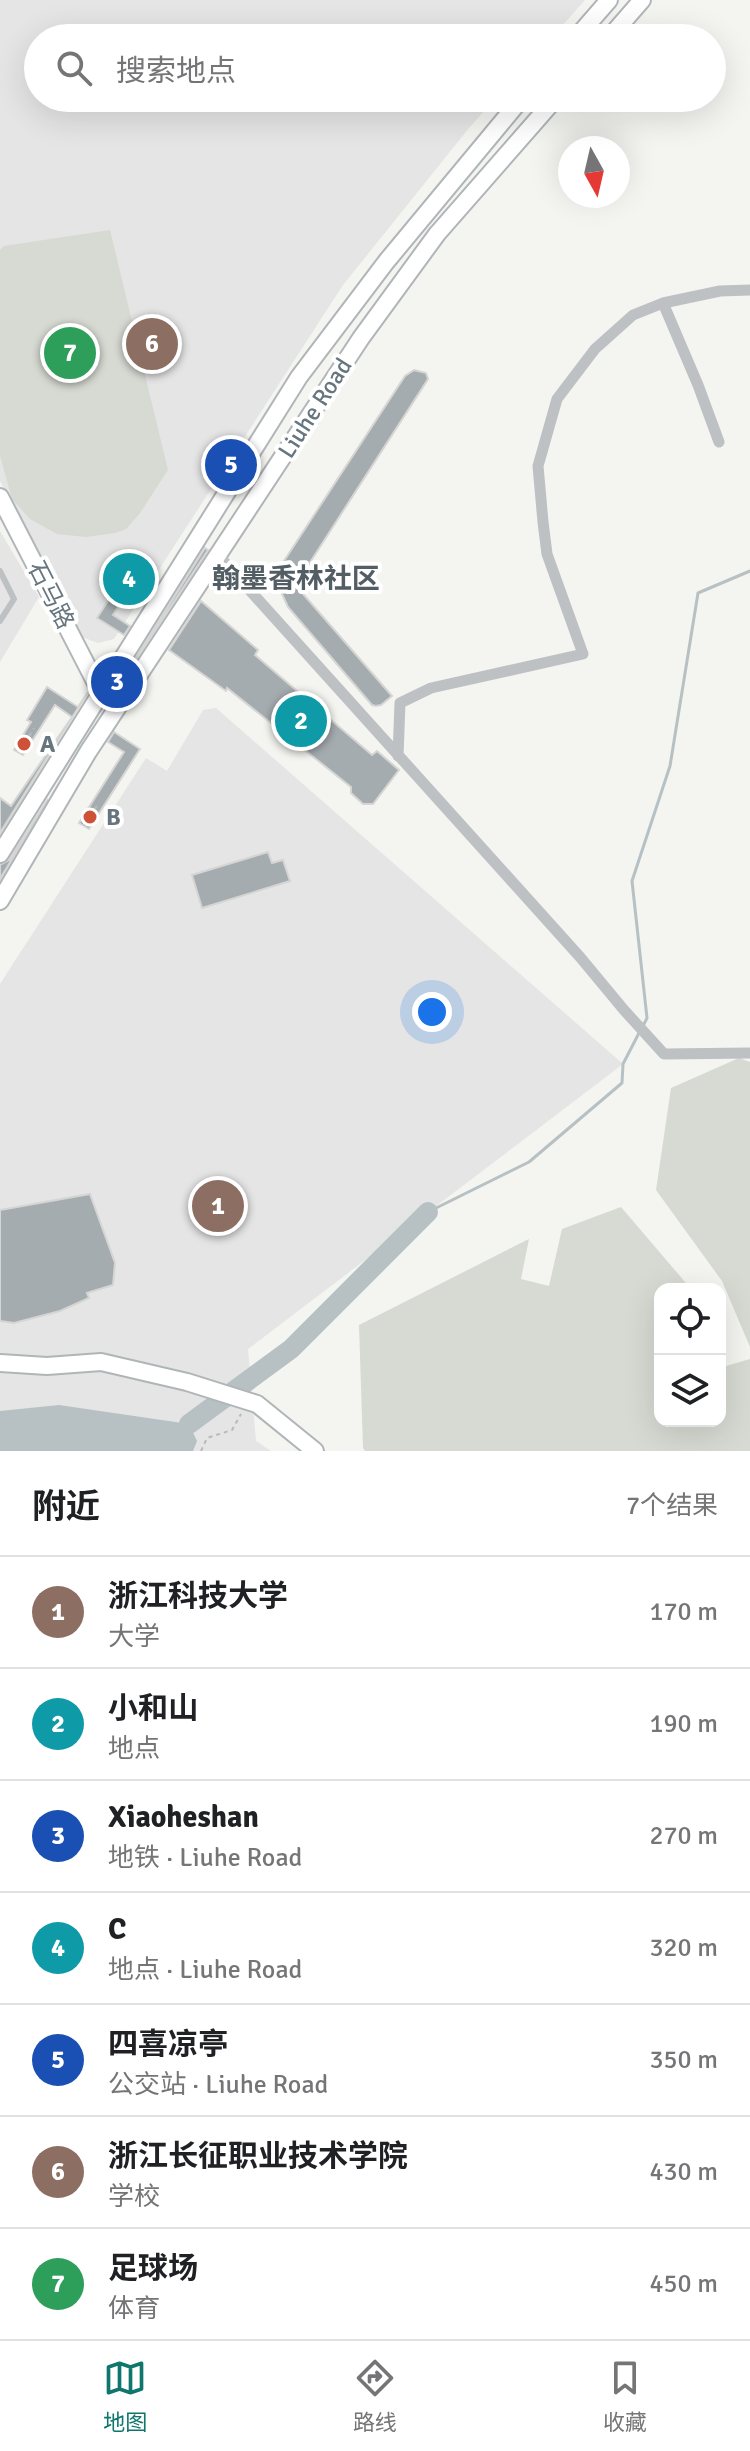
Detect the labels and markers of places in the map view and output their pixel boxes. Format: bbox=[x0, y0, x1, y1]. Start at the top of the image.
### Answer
pin: 6 bbox=[126, 314, 178, 374]
pin: 7 bbox=[44, 323, 96, 383]
pin: 5 bbox=[205, 435, 257, 495]
pin: 4 bbox=[103, 549, 155, 609]
pin: 3 bbox=[91, 652, 143, 712]
pin: 2 bbox=[275, 691, 327, 751]
place label: A bbox=[40, 729, 56, 759]
marker: A bbox=[15, 735, 33, 753]
place label: B bbox=[106, 802, 121, 832]
marker: B bbox=[81, 808, 99, 826]
pin: 1 bbox=[192, 1176, 244, 1236]

